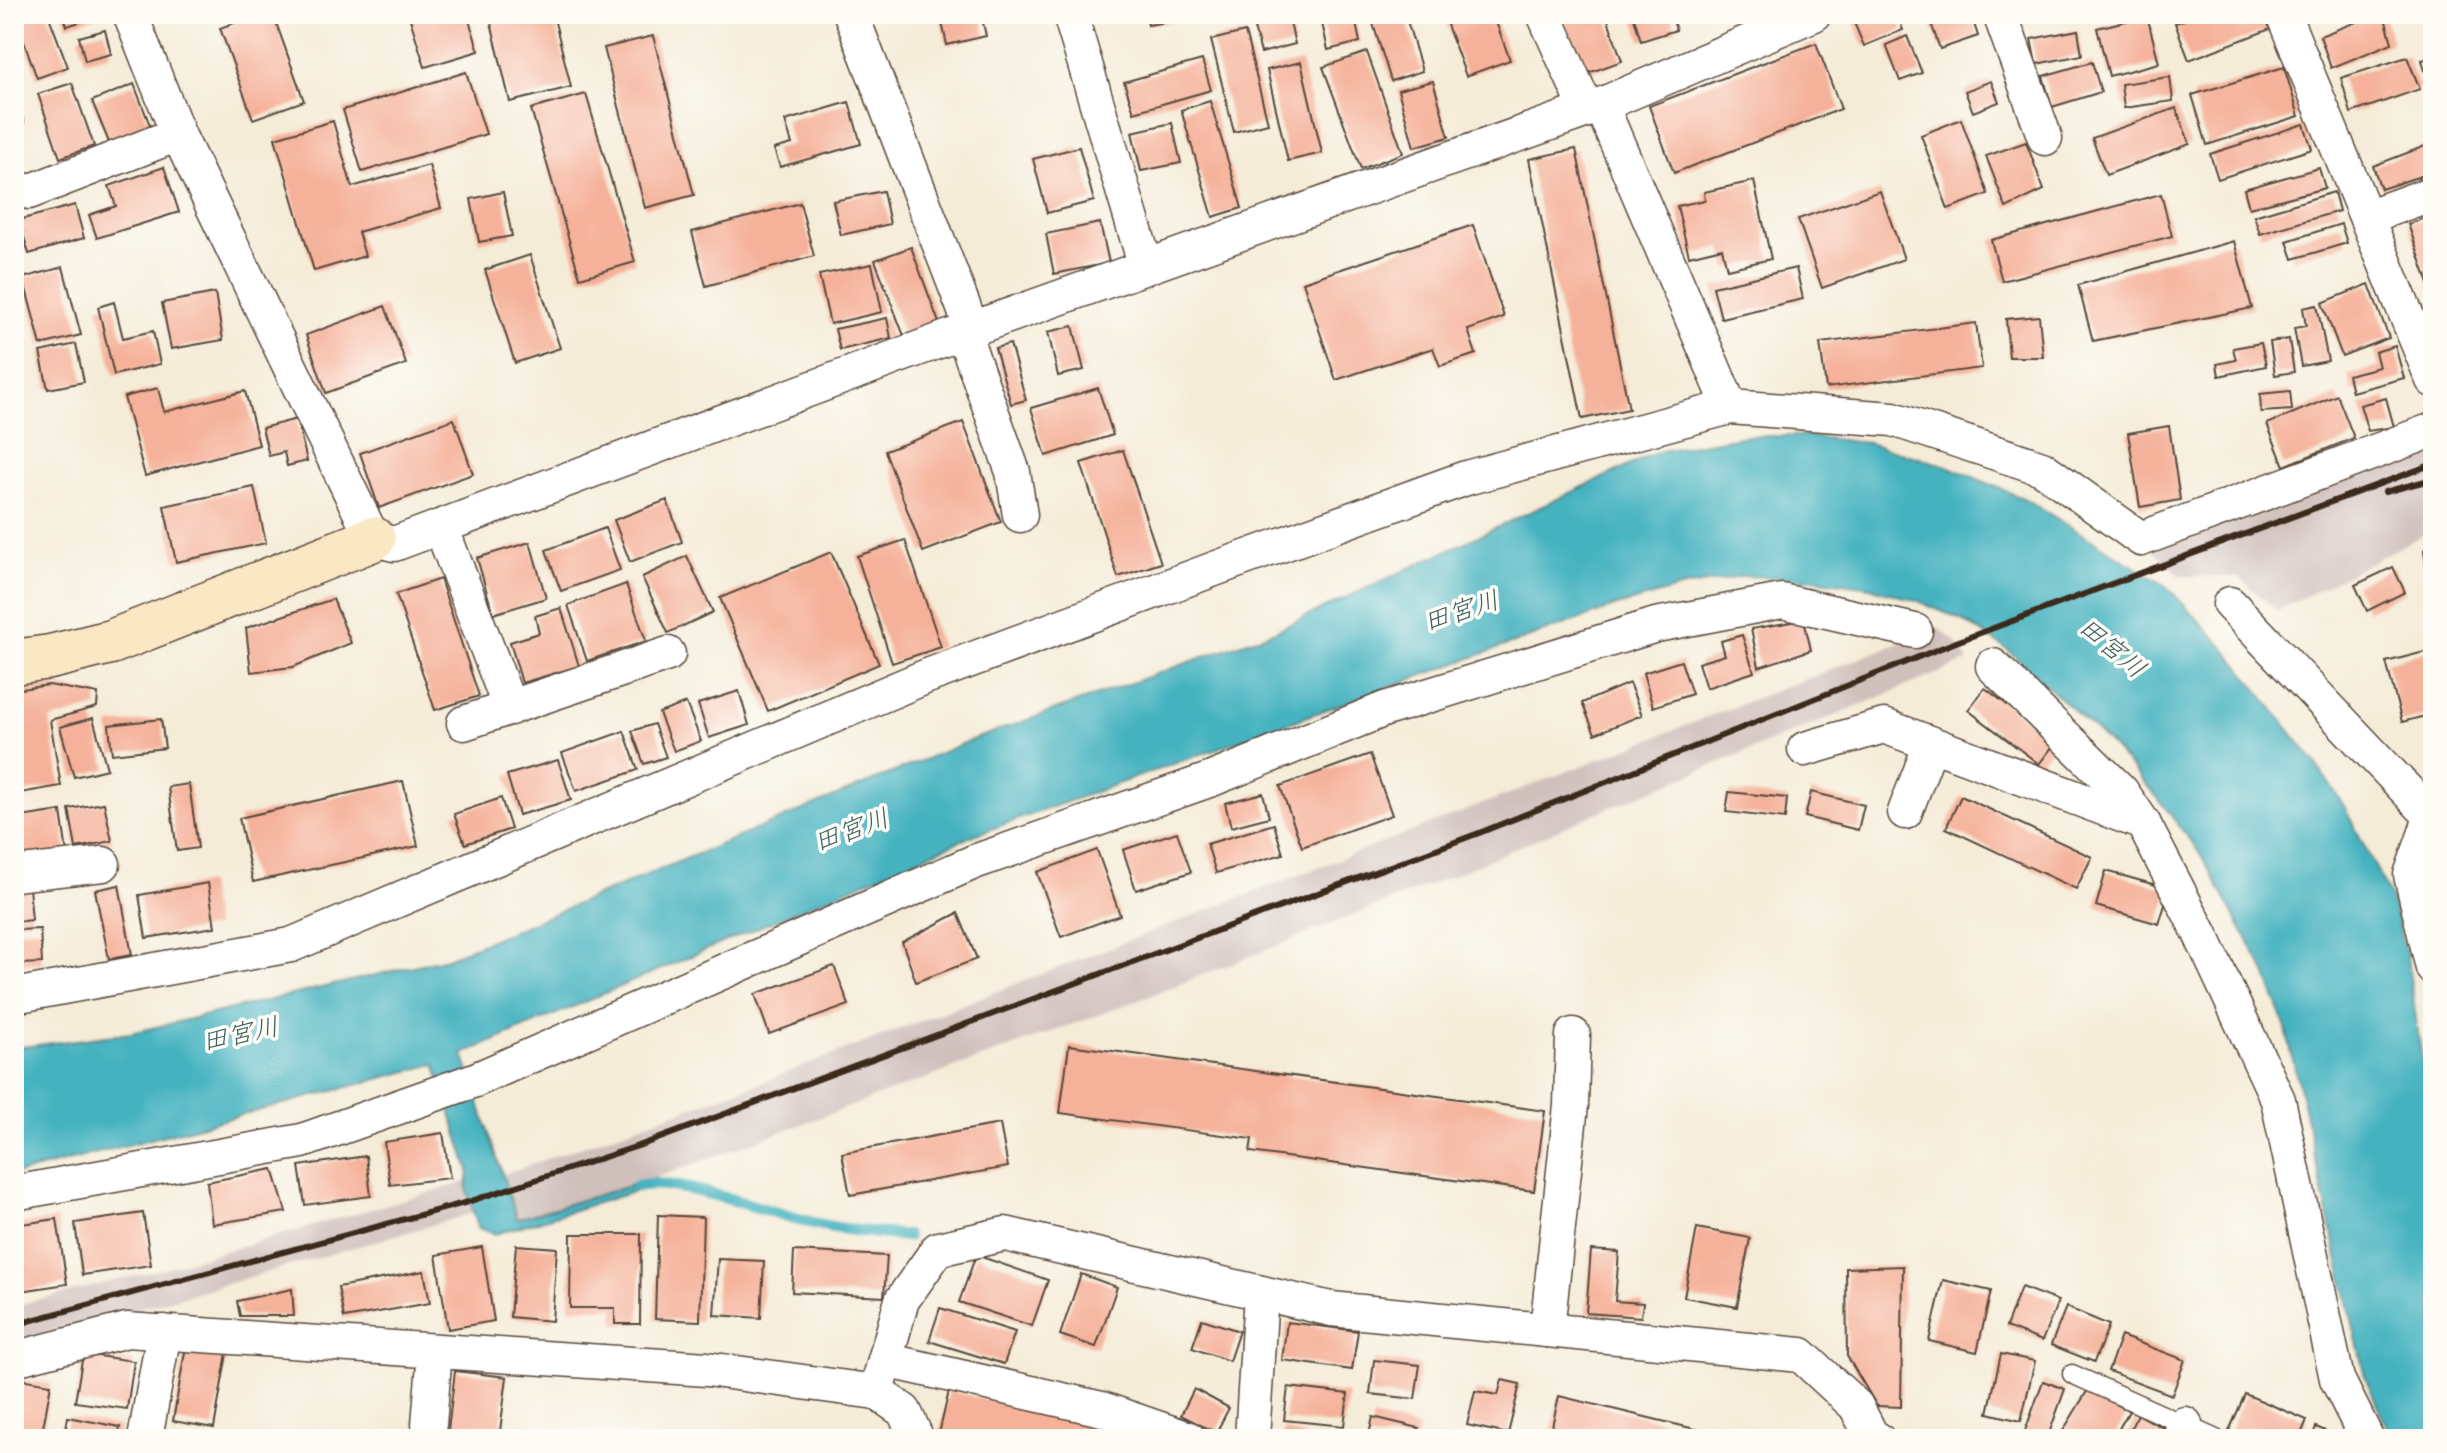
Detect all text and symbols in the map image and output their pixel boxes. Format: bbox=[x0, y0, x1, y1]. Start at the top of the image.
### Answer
water label: 田宮川 bbox=[1418, 581, 1504, 639]
water label: 田宮川 bbox=[2072, 609, 2154, 685]
water label: 田宮川 bbox=[808, 799, 894, 859]
water label: 田宮川 bbox=[198, 1008, 282, 1058]

